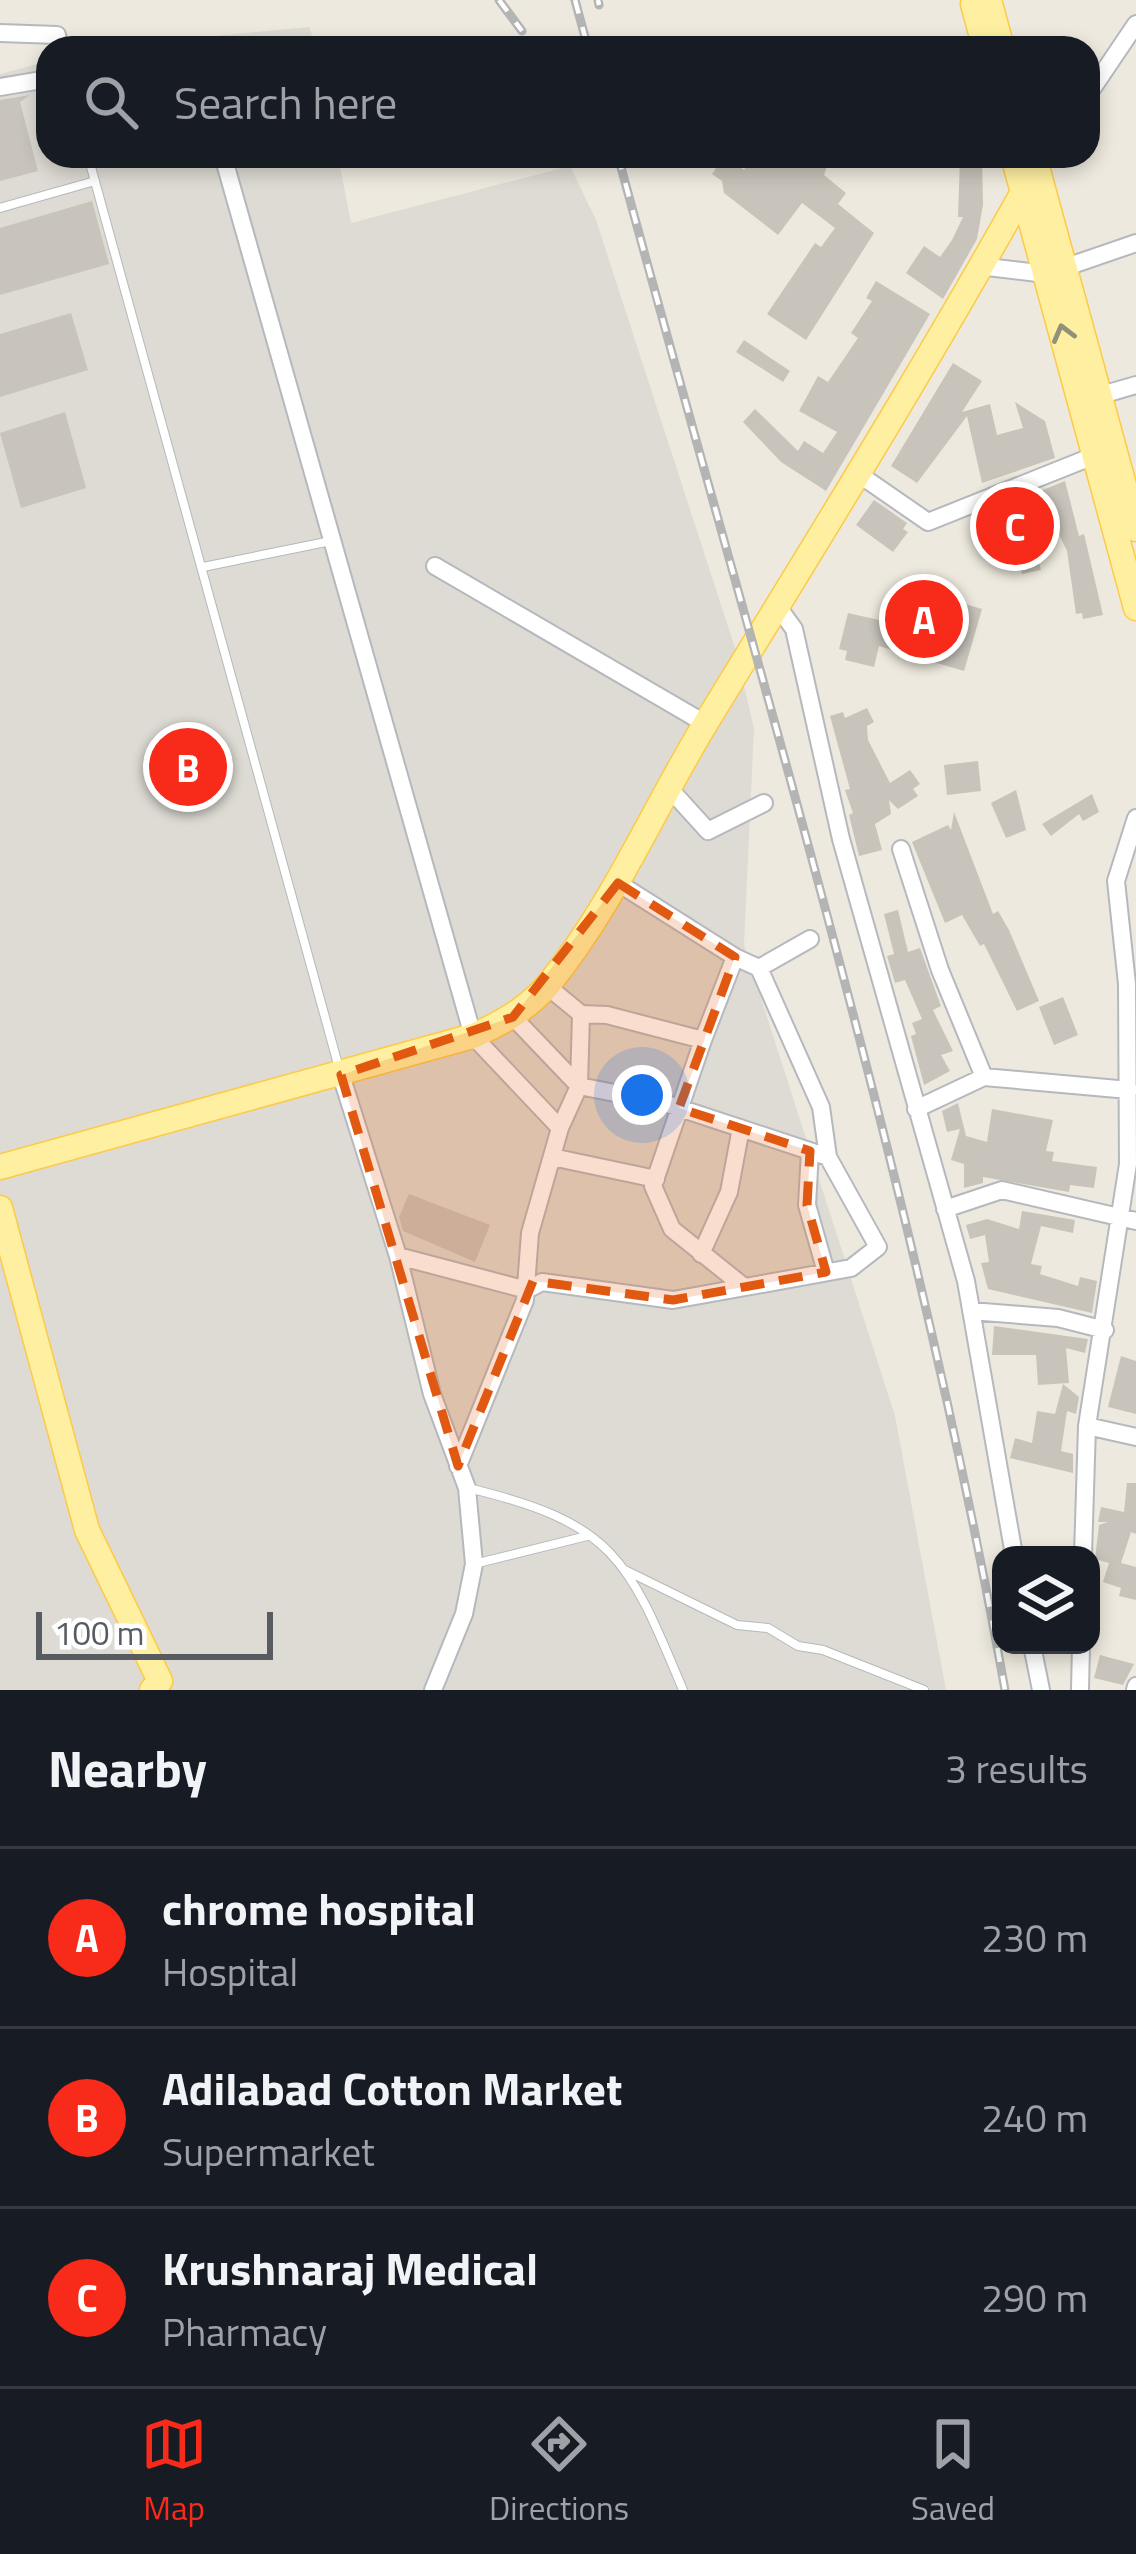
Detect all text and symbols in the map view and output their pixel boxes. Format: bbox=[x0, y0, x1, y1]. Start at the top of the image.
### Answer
search box bbox=[36, 36, 1100, 168]
text: Search here bbox=[174, 68, 397, 136]
icon: search bbox=[78, 69, 144, 135]
one-way arrow bbox=[1052, 323, 1077, 344]
pin: C bbox=[976, 481, 1054, 571]
pin: A bbox=[885, 574, 963, 664]
pin: B bbox=[149, 722, 227, 812]
your location bbox=[612, 1065, 672, 1125]
map controls bbox=[992, 1546, 1100, 1654]
button: layers bbox=[992, 1546, 1100, 1654]
scale bar bbox=[36, 1606, 273, 1659]
text: 100 m bbox=[54, 1608, 144, 1658]
text: Nearby bbox=[48, 1729, 207, 1807]
text: 3 results bbox=[945, 1739, 1088, 1798]
text: chrome hospital bbox=[162, 1874, 476, 1942]
text: A bbox=[75, 1908, 99, 1967]
text: 230 m bbox=[981, 1908, 1088, 1967]
text: Hospital bbox=[162, 1942, 298, 2001]
text: Adilabad Cotton Market bbox=[162, 2054, 622, 2122]
text: B bbox=[75, 2088, 99, 2147]
text: 240 m bbox=[981, 2088, 1088, 2147]
text: Supermarket bbox=[162, 2122, 375, 2181]
text: Krushnaraj Medical bbox=[162, 2234, 538, 2302]
text: C bbox=[76, 2268, 98, 2327]
text: 290 m bbox=[981, 2268, 1088, 2327]
text: Pharmacy bbox=[162, 2302, 327, 2361]
tab: Map bbox=[141, 2411, 207, 2533]
tab: Directions bbox=[489, 2411, 629, 2533]
tab: Saved bbox=[911, 2411, 995, 2533]

